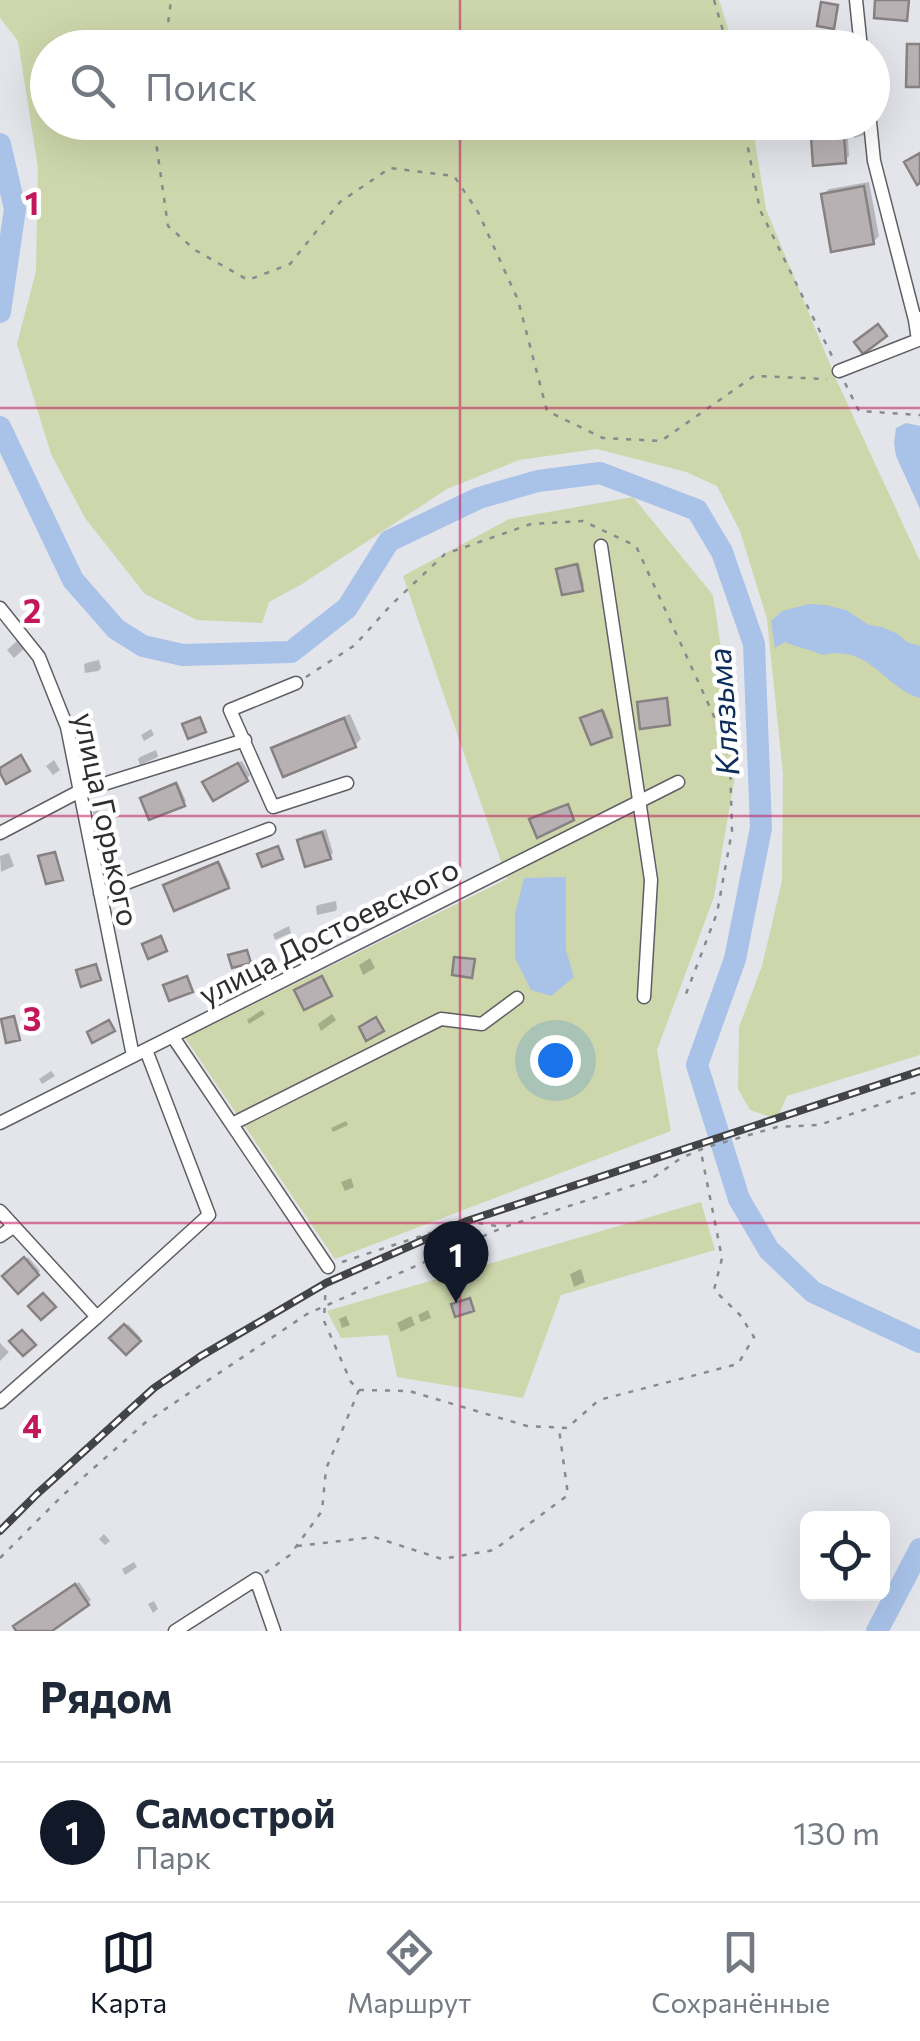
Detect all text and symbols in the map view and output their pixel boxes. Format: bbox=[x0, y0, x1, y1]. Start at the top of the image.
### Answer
search box bbox=[30, 30, 890, 140]
icon: search bbox=[65, 58, 120, 113]
text: Поиск bbox=[145, 62, 257, 109]
text: 1 bbox=[25, 182, 39, 222]
text: 2 bbox=[23, 590, 41, 630]
water label: Клязьма bbox=[698, 647, 746, 777]
street label: улица Горького bbox=[67, 709, 149, 929]
street label: улица Достоевского bbox=[192, 848, 464, 1012]
text: 3 bbox=[23, 998, 41, 1038]
your location bbox=[530, 1035, 581, 1086]
pin: 1 bbox=[424, 1220, 488, 1303]
text: 4 bbox=[22, 1405, 42, 1445]
map controls bbox=[800, 1511, 890, 1601]
button: locate bbox=[800, 1511, 890, 1601]
text: Рядом bbox=[40, 1670, 172, 1722]
text: Самострой bbox=[135, 1789, 335, 1836]
text: 1 bbox=[65, 1812, 80, 1852]
text: 130 m bbox=[793, 1812, 880, 1852]
text: Парк bbox=[135, 1836, 211, 1876]
tab: Карта bbox=[90, 1925, 167, 2019]
tab: Маршрут bbox=[347, 1925, 471, 2019]
tab: Сохранённые bbox=[651, 1925, 830, 2019]

